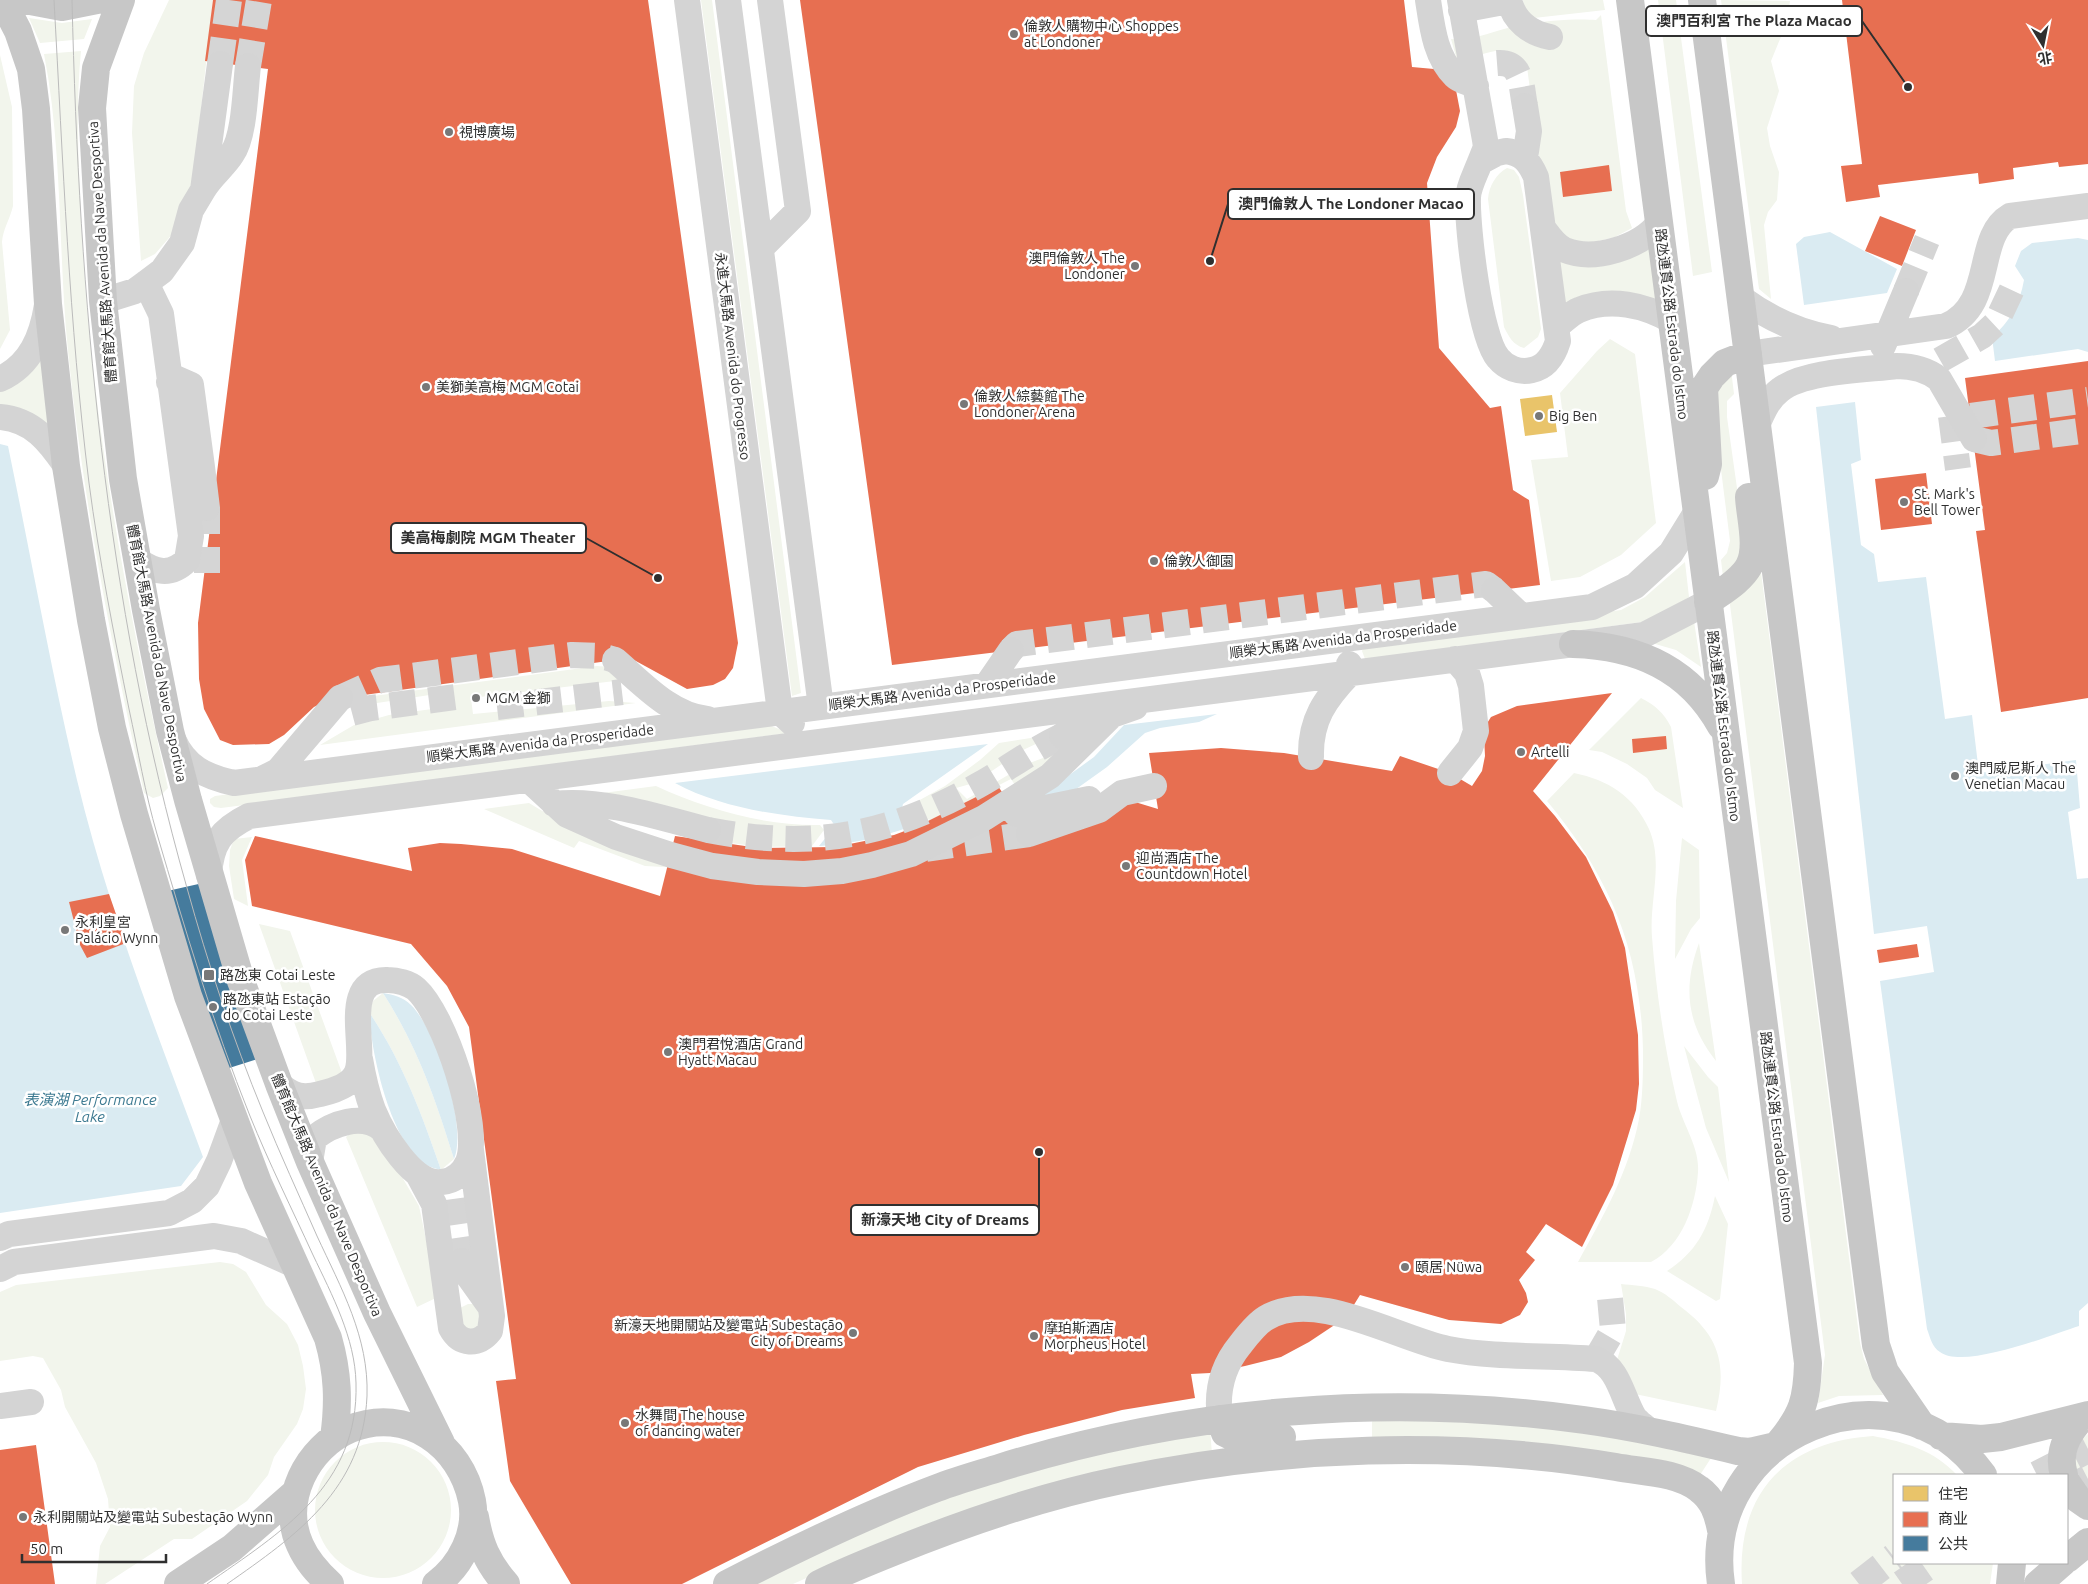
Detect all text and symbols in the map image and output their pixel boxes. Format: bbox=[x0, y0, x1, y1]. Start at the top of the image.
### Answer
callout: 澳門百利宮 The Plaza Macao bbox=[1646, 6, 1862, 36]
text: 澳門百利宮 The Plaza Macao bbox=[1656, 12, 1852, 29]
place label: 倫敦人購物中心 Shoppes at Londoner bbox=[1024, 18, 1179, 50]
north arrow bbox=[2018, 20, 2068, 70]
marker: 倫敦人購物中心 Shoppes at Londoner bbox=[1008, 28, 1020, 40]
text: 北 bbox=[2037, 49, 2054, 67]
street label: 體育館大馬路 Avenida da Nave Desportiva bbox=[85, 121, 119, 383]
place label: 視博廣場 bbox=[459, 124, 515, 140]
marker: 視博廣場 bbox=[443, 126, 455, 138]
callout: 澳門倫敦人 The Londoner Macao bbox=[1228, 189, 1474, 219]
text: 澳門倫敦人 The Londoner Macao bbox=[1238, 195, 1464, 212]
street label: 路氹連貫公路 Estrada do Istmo bbox=[1652, 227, 1692, 421]
place label: 澳門倫敦人 The Londoner bbox=[1028, 250, 1126, 282]
street label: 永進大馬路 Avenida do Progresso bbox=[712, 251, 754, 461]
marker: 澳門倫敦人 The Londoner bbox=[1129, 260, 1141, 272]
place label: 美獅美高梅 MGM Cotai bbox=[436, 379, 579, 395]
marker: 美獅美高梅 MGM Cotai bbox=[420, 381, 432, 393]
place label: 倫敦人綜藝館 The Londoner Arena bbox=[974, 388, 1085, 420]
marker: 倫敦人綜藝館 The Londoner Arena bbox=[958, 398, 970, 410]
place label: Big Ben bbox=[1549, 408, 1597, 424]
marker: Big Ben bbox=[1533, 410, 1545, 422]
place label: St. Mark's Bell Tower bbox=[1914, 486, 1981, 518]
marker: St. Mark's Bell Tower bbox=[1898, 496, 1910, 508]
street label: 體育館大馬路 Avenida da Nave Desportiva bbox=[124, 523, 190, 783]
callout: 美高梅劇院 MGM Theater bbox=[391, 523, 586, 553]
text: 美高梅劇院 MGM Theater bbox=[401, 529, 576, 546]
place label: 倫敦人御園 bbox=[1164, 553, 1234, 569]
marker: 倫敦人御園 bbox=[1148, 555, 1160, 567]
street label: 順榮大馬路 Avenida da Prosperidade bbox=[1228, 617, 1458, 661]
street label: 路氹連貫公路 Estrada do Istmo bbox=[1704, 629, 1744, 823]
street label: 順榮大馬路 Avenida da Prosperidade bbox=[827, 669, 1057, 713]
place label: MGM 金獅 bbox=[486, 690, 551, 706]
marker: MGM 金獅 bbox=[470, 692, 482, 704]
street label: 順榮大馬路 Avenida da Prosperidade bbox=[425, 721, 655, 765]
place label: Artelli bbox=[1531, 744, 1569, 760]
marker: Artelli bbox=[1515, 746, 1527, 758]
place label: 澳門威尼斯人 The Venetian Macau bbox=[1965, 760, 2076, 792]
marker: 澳門威尼斯人 The Venetian Macau bbox=[1949, 770, 1961, 782]
place label: 迎尚酒店 The Countdown Hotel bbox=[1136, 850, 1248, 882]
marker: 迎尚酒店 The Countdown Hotel bbox=[1120, 860, 1132, 872]
place label: 永利皇宮 Palácio Wynn bbox=[75, 914, 158, 946]
marker: 永利皇宮 Palácio Wynn bbox=[59, 924, 71, 936]
place label: 路氹東 Cotai Leste bbox=[220, 967, 335, 983]
marker: 路氹東 Cotai Leste bbox=[202, 968, 216, 982]
place label: 路氹東站 Estação do Cotai Leste bbox=[223, 991, 331, 1023]
marker: 路氹東站 Estação do Cotai Leste bbox=[207, 1001, 219, 1013]
street label: 路氹連貫公路 Estrada do Istmo bbox=[1757, 1030, 1797, 1224]
place label: 澳門君悅酒店 Grand Hyatt Macau bbox=[678, 1036, 803, 1068]
marker: 澳門君悅酒店 Grand Hyatt Macau bbox=[662, 1046, 674, 1058]
street label: 體育館大馬路 Avenida da Nave Desportiva bbox=[268, 1071, 386, 1319]
water label: 表演湖 Performance Lake bbox=[23, 1091, 157, 1125]
callout: 新濠天地 City of Dreams bbox=[851, 1205, 1039, 1235]
text: 新濠天地 City of Dreams bbox=[861, 1211, 1029, 1228]
place label: 頤居 Nüwa bbox=[1415, 1259, 1482, 1275]
marker: 頤居 Nüwa bbox=[1399, 1261, 1411, 1273]
place label: 新濠天地開關站及變電站 Subestação City of Dreams bbox=[614, 1317, 843, 1349]
place label: 摩珀斯酒店 Morpheus Hotel bbox=[1044, 1320, 1146, 1352]
marker: 新濠天地開關站及變電站 Subestação City of Dreams bbox=[847, 1327, 859, 1339]
marker: 摩珀斯酒店 Morpheus Hotel bbox=[1028, 1330, 1040, 1342]
place label: 水舞間 The house of dancing water bbox=[635, 1407, 745, 1439]
marker: 水舞間 The house of dancing water bbox=[619, 1417, 631, 1429]
legend bbox=[1893, 1474, 2068, 1564]
text: 住宅 bbox=[1938, 1485, 1968, 1502]
place label: 永利開關站及變電站 Subestação Wynn bbox=[33, 1509, 273, 1525]
text: 商业 bbox=[1938, 1510, 1968, 1527]
marker: 永利開關站及變電站 Subestação Wynn bbox=[17, 1511, 29, 1523]
scale bar bbox=[22, 1532, 166, 1564]
text: 公共 bbox=[1938, 1535, 1968, 1552]
text: 50 m bbox=[30, 1540, 63, 1557]

